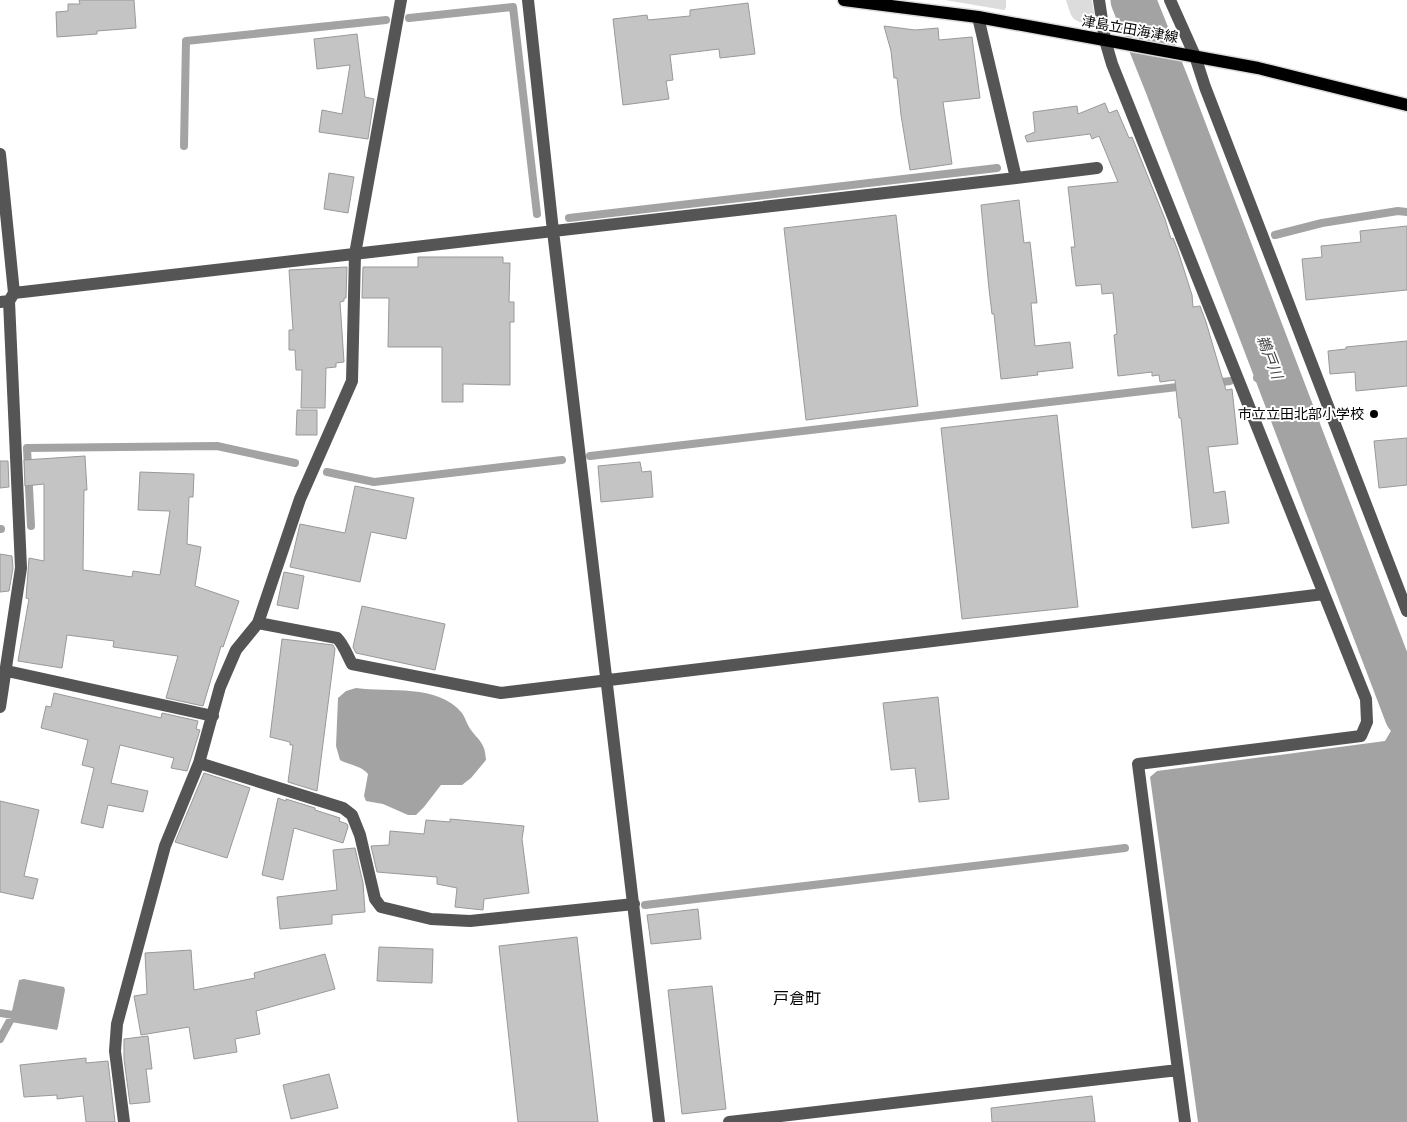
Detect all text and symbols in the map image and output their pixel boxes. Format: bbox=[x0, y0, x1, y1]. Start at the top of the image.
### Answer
street label: 津島立田海津線 bbox=[1080, 12, 1180, 46]
water label: 鵜戸川 bbox=[1252, 332, 1289, 384]
place label: 市立立田北部小学校 bbox=[1238, 405, 1364, 423]
marker: 市立立田北部小学校 bbox=[1368, 408, 1380, 420]
district label: 戸倉町 bbox=[773, 987, 821, 1009]

